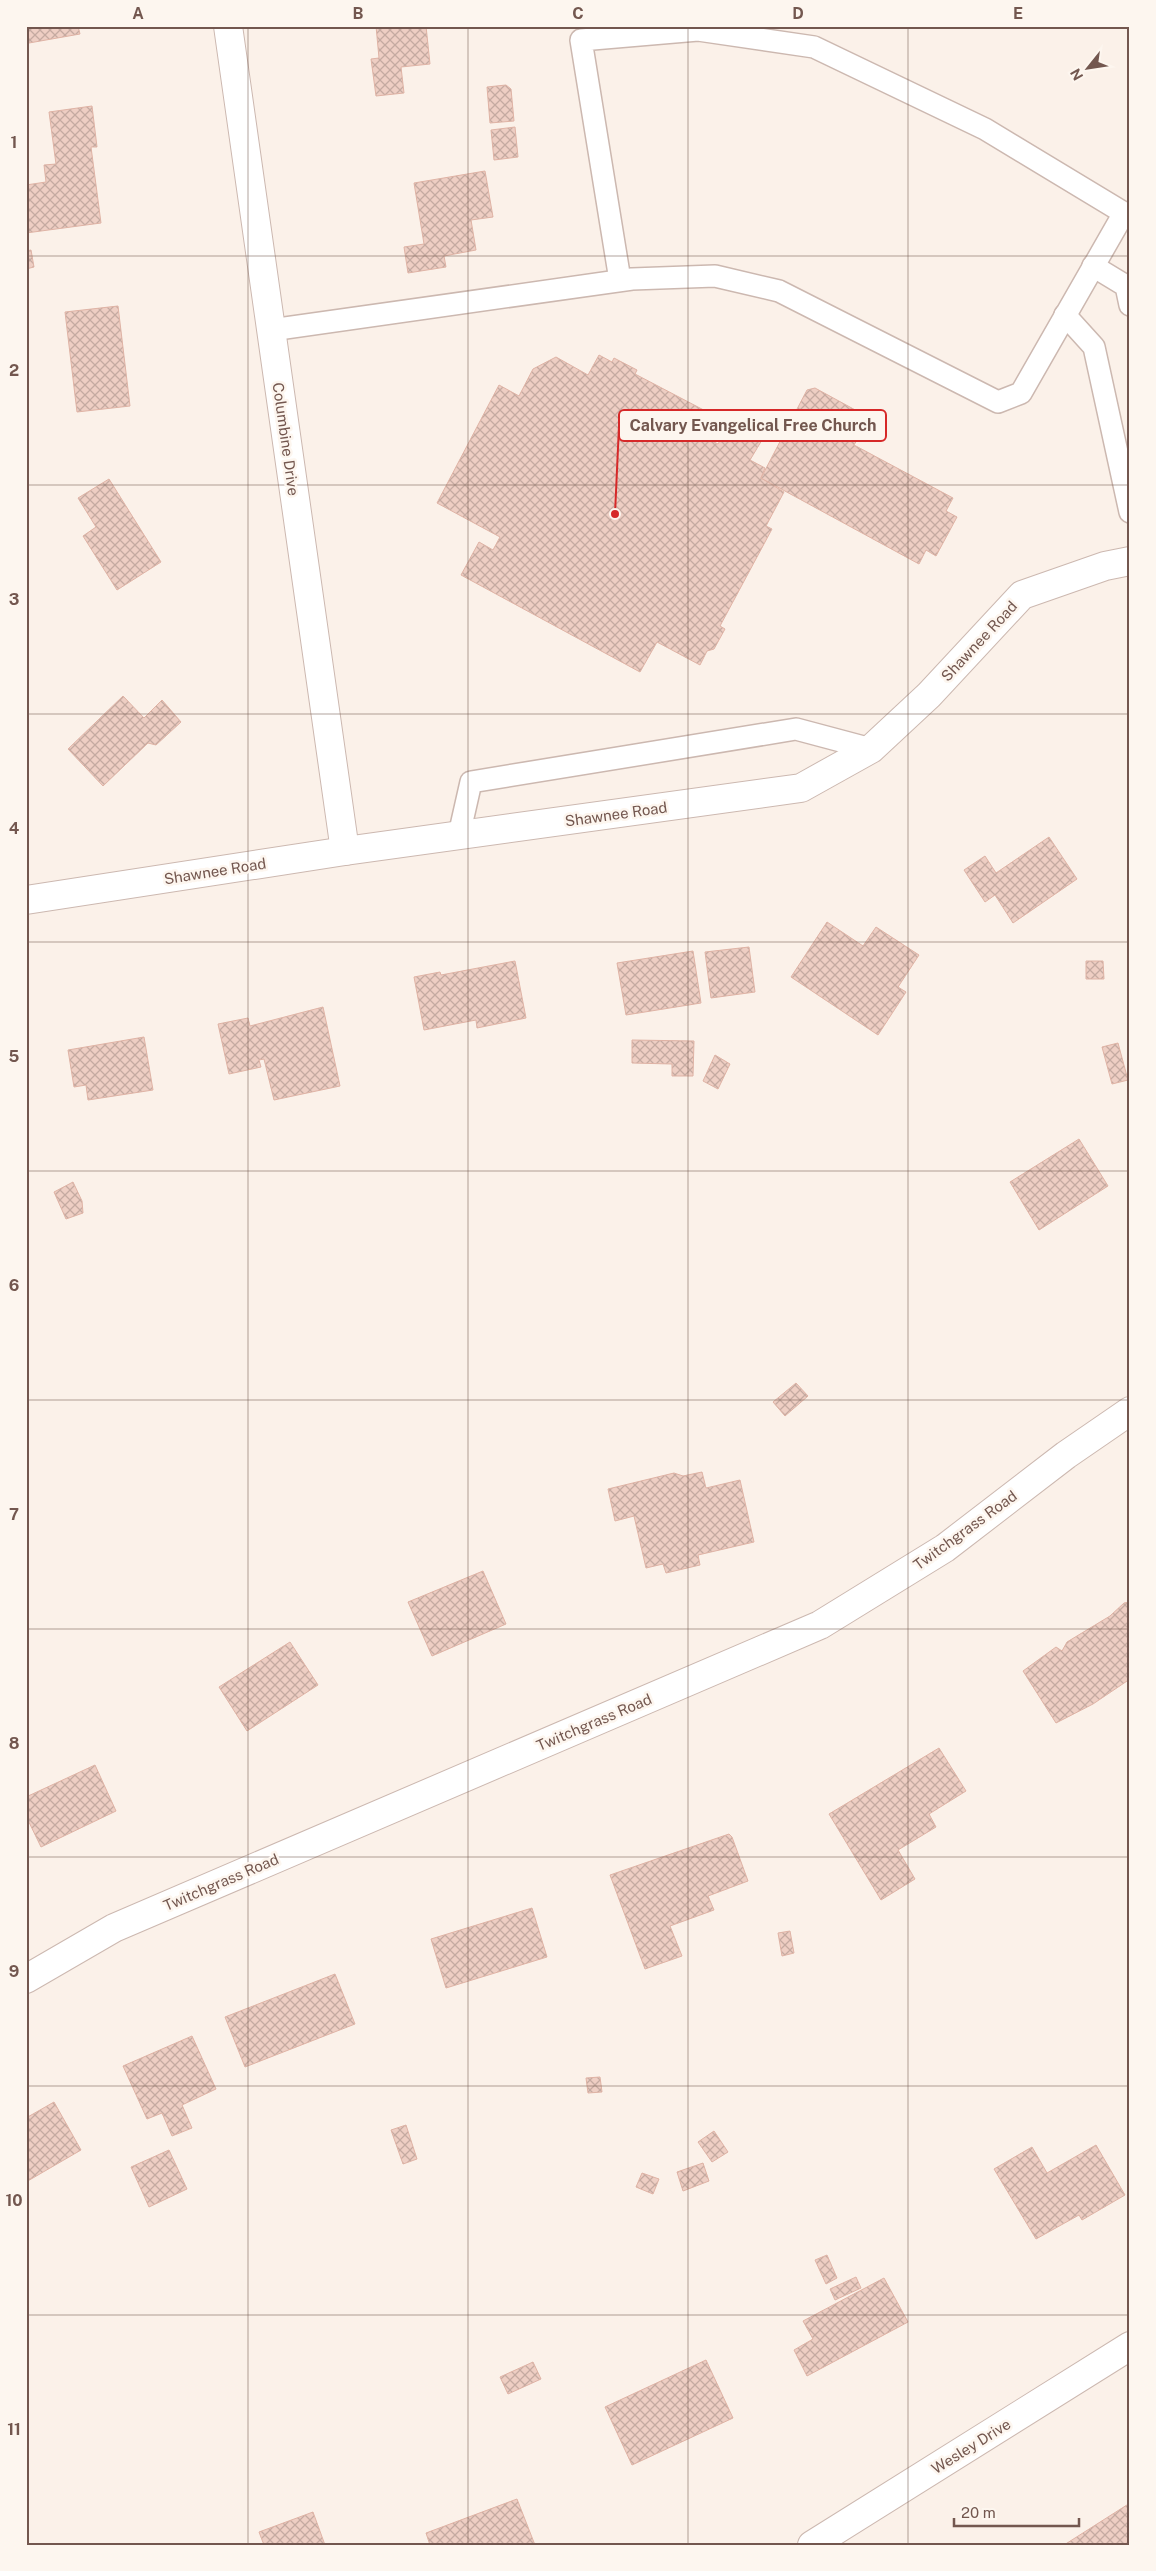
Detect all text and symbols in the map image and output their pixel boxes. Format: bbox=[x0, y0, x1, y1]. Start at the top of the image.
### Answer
text: A bbox=[132, 4, 144, 23]
text: B bbox=[353, 4, 364, 23]
text: C bbox=[572, 4, 584, 23]
text: D bbox=[792, 4, 804, 23]
text: E bbox=[1013, 4, 1023, 23]
north arrow bbox=[1064, 42, 1114, 92]
text: N bbox=[1067, 66, 1086, 83]
text: 1 bbox=[11, 133, 17, 152]
text: 2 bbox=[9, 361, 19, 380]
street label: Columbine Drive bbox=[270, 381, 302, 497]
callout: Calvary Evangelical Free Church bbox=[619, 410, 886, 441]
text: Calvary Evangelical Free Church bbox=[630, 416, 876, 435]
text: 3 bbox=[9, 590, 19, 609]
street label: Shawnee Road bbox=[938, 597, 1020, 685]
street label: Shawnee Road bbox=[564, 798, 668, 830]
text: 4 bbox=[9, 819, 20, 838]
street label: Shawnee Road bbox=[163, 855, 267, 887]
text: 5 bbox=[9, 1047, 20, 1066]
text: 6 bbox=[9, 1276, 19, 1295]
street label: Twitchgrass Road bbox=[910, 1487, 1020, 1573]
text: 7 bbox=[9, 1505, 19, 1524]
street label: Twitchgrass Road bbox=[534, 1690, 654, 1754]
text: 8 bbox=[9, 1734, 20, 1753]
street label: Twitchgrass Road bbox=[161, 1850, 281, 1914]
text: 9 bbox=[9, 1962, 19, 1981]
text: 10 bbox=[5, 2191, 23, 2210]
street label: Wesley Drive bbox=[928, 2415, 1014, 2477]
text: 11 bbox=[7, 2420, 21, 2439]
scale bar bbox=[954, 2496, 1078, 2528]
text: 20 m bbox=[961, 2504, 996, 2521]

